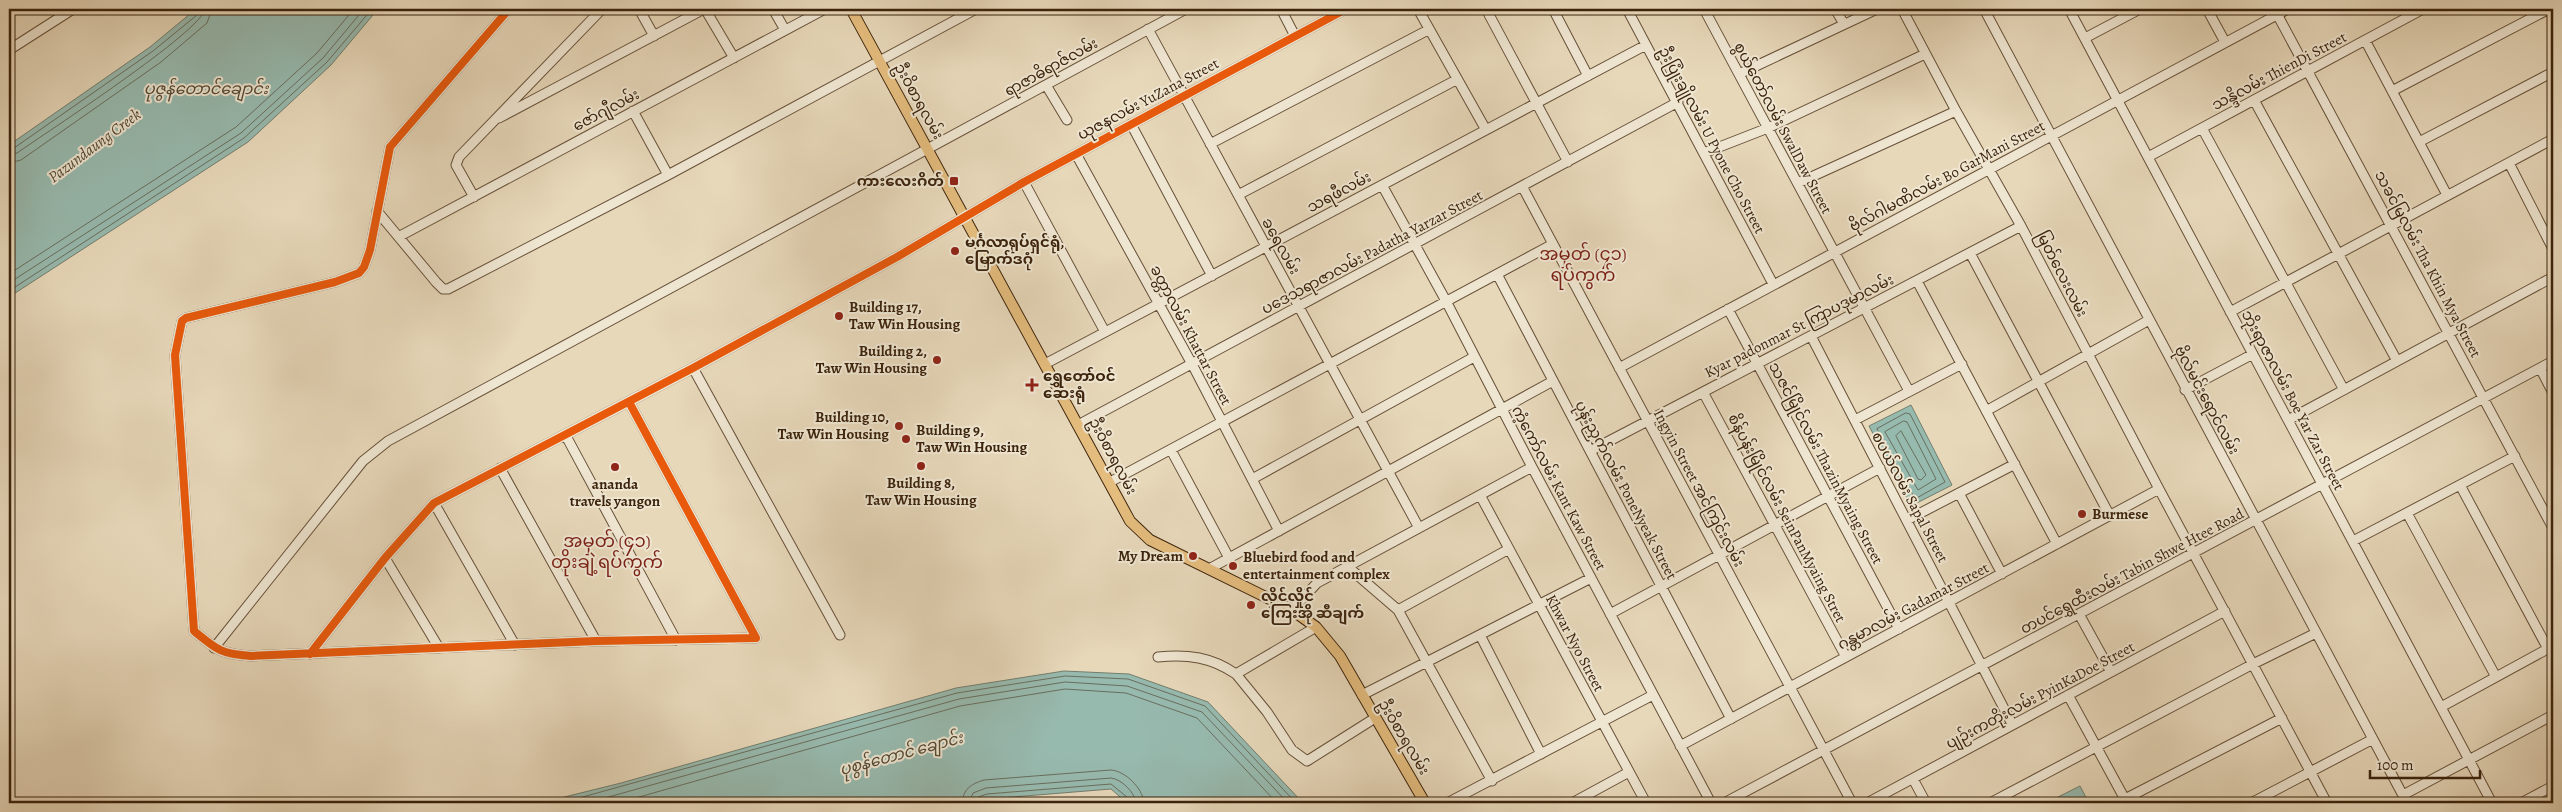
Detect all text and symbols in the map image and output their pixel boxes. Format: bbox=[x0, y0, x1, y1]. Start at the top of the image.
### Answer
street label: သန္ဒိလမ်း ThienDi Street bbox=[2208, 27, 2351, 117]
street label: ရာဇာဓိရာဇ်လမ်း bbox=[1001, 33, 1102, 103]
street label: စွယ်တော်လမ်း SwalDaw Street bbox=[1728, 39, 1837, 218]
street label: ဦးပြုံးချိုလမ်း U Pyone Cho Street bbox=[1652, 43, 1770, 238]
street label: ယုဇနလမ်း YuZana Street bbox=[1074, 53, 1223, 146]
street label: ဦးဝိစာရလမ်း bbox=[888, 59, 948, 144]
water label: ပုဇွန်တောင်ချောင်း bbox=[144, 77, 270, 102]
street label: ဇော်ဂျီလမ်း bbox=[569, 84, 644, 138]
water label: Pazundaung Creek bbox=[44, 104, 145, 188]
street label: ဗိုလ်ဂါမဏိလမ်း Bo GarMani Street bbox=[1846, 116, 2049, 238]
street label: သရဖီလမ်း bbox=[1304, 167, 1375, 219]
street label: သခင်မြလမ်း Tha Khin Mya Street bbox=[2368, 167, 2486, 362]
place label: ကားလေးဂိတ် bbox=[857, 171, 944, 191]
marker: ကားလေးဂိတ် bbox=[948, 175, 960, 187]
street label: ပဒေသရာဇာလမ်း Padatha Yarzar Street bbox=[1258, 185, 1487, 321]
street label: ခရေလမ်း bbox=[1255, 214, 1305, 279]
street label: မြတ်လေးလမ်း bbox=[2030, 228, 2092, 321]
place label: မင်္ဂလာရုပ်ရှင်ရုံ, မြောက်ဒဂုံ bbox=[965, 232, 1064, 271]
district label: အမှတ် (၄၁) ရပ်ကွက် bbox=[1539, 241, 1627, 290]
marker: မင်္ဂလာရုပ်ရှင်ရုံ, မြောက်ဒဂုံ bbox=[949, 245, 961, 257]
street label: ခတ္တာလမ်း Khattar Street bbox=[1144, 261, 1236, 410]
street label: Kyar padonmar St ကြာပဒုမာလမ်း bbox=[1701, 269, 1898, 384]
place label: Building 17, Taw Win Housing bbox=[849, 297, 961, 334]
street label: ဘိုးရာဇာလမ်း Boe Yar Zar Street bbox=[2235, 306, 2349, 495]
marker: Building 17, Taw Win Housing bbox=[833, 310, 845, 322]
place label: Building 2, Taw Win Housing bbox=[816, 341, 927, 378]
street label: ဗိုလ်မင်းရောင်လမ်း bbox=[2168, 342, 2244, 459]
marker: Building 2, Taw Win Housing bbox=[931, 354, 943, 366]
street label: သဇင်မြိုင်လမ်း ThazinMyaing Street bbox=[1762, 358, 1888, 569]
place label: ရွှေတော်ဝင် ဆေးရုံ bbox=[1043, 366, 1116, 405]
marker: ရွှေတော်ဝင် ဆေးရုံ bbox=[1025, 378, 1039, 392]
street label: ပုန်းညှက်လမ်း PoneNyeak Street bbox=[1568, 397, 1682, 584]
street label: ကံ့ကော်လမ်း Kant Kaw Street bbox=[1507, 402, 1611, 574]
street label: Ingyin Street အင်ကြင်းလမ်း bbox=[1647, 406, 1749, 571]
place label: Building 10, Taw Win Housing bbox=[778, 407, 889, 444]
street label: စိန်ပန်းမြိုင်လမ်း SeinPanMyaing Stret bbox=[1722, 410, 1851, 627]
street label: ဦးဝိစာရလမ်း bbox=[1083, 414, 1142, 499]
marker: Building 10, Taw Win Housing bbox=[893, 420, 905, 432]
place label: Building 9, Taw Win Housing bbox=[916, 420, 1028, 457]
street label: စပယ်လမ်း Sapal Street bbox=[1867, 428, 1953, 566]
marker: Building 9, Taw Win Housing bbox=[900, 433, 912, 445]
marker: Building 8, Taw Win Housing bbox=[915, 460, 927, 472]
marker: ananda travels yangon bbox=[609, 461, 621, 473]
place label: Building 8, Taw Win Housing bbox=[865, 473, 977, 510]
place label: ananda travels yangon bbox=[570, 474, 661, 511]
street label: တပင်ရွှေထီးလမ်း Tabin Shwe Htee Road bbox=[2017, 503, 2249, 640]
place label: Burmese bbox=[2092, 504, 2148, 524]
marker: Burmese bbox=[2076, 508, 2088, 520]
district label: အမှတ် (၄၁) တိုးချဲ့ရပ်ကွက် bbox=[551, 528, 663, 577]
place label: My Dream bbox=[1118, 546, 1183, 566]
place label: Bluebird food and entertainment complex bbox=[1243, 547, 1390, 584]
marker: My Dream bbox=[1187, 550, 1199, 562]
street label: ဂန္တမာလမ်း Gadamar Street bbox=[1834, 558, 1993, 656]
marker: Bluebird food and entertainment complex bbox=[1227, 560, 1239, 572]
place label: လှိုင်လှိုင် ကြေးအို ဆီချက် bbox=[1261, 586, 1364, 625]
street label: Khwar Nyo Street bbox=[1541, 591, 1609, 695]
marker: လှိုင်လှိုင် ကြေးအို ဆီချက် bbox=[1245, 599, 1257, 611]
street label: ပျဉ်းကတိုးလမ်း PyinKaDoe Street bbox=[1942, 637, 2139, 755]
street label: ဦးဝိစာရလမ်း bbox=[1372, 696, 1434, 779]
water label: ပုစွန်တောင် ချောင်း bbox=[837, 726, 967, 783]
scale bar bbox=[2370, 747, 2480, 779]
text: 100 m bbox=[2377, 755, 2414, 775]

